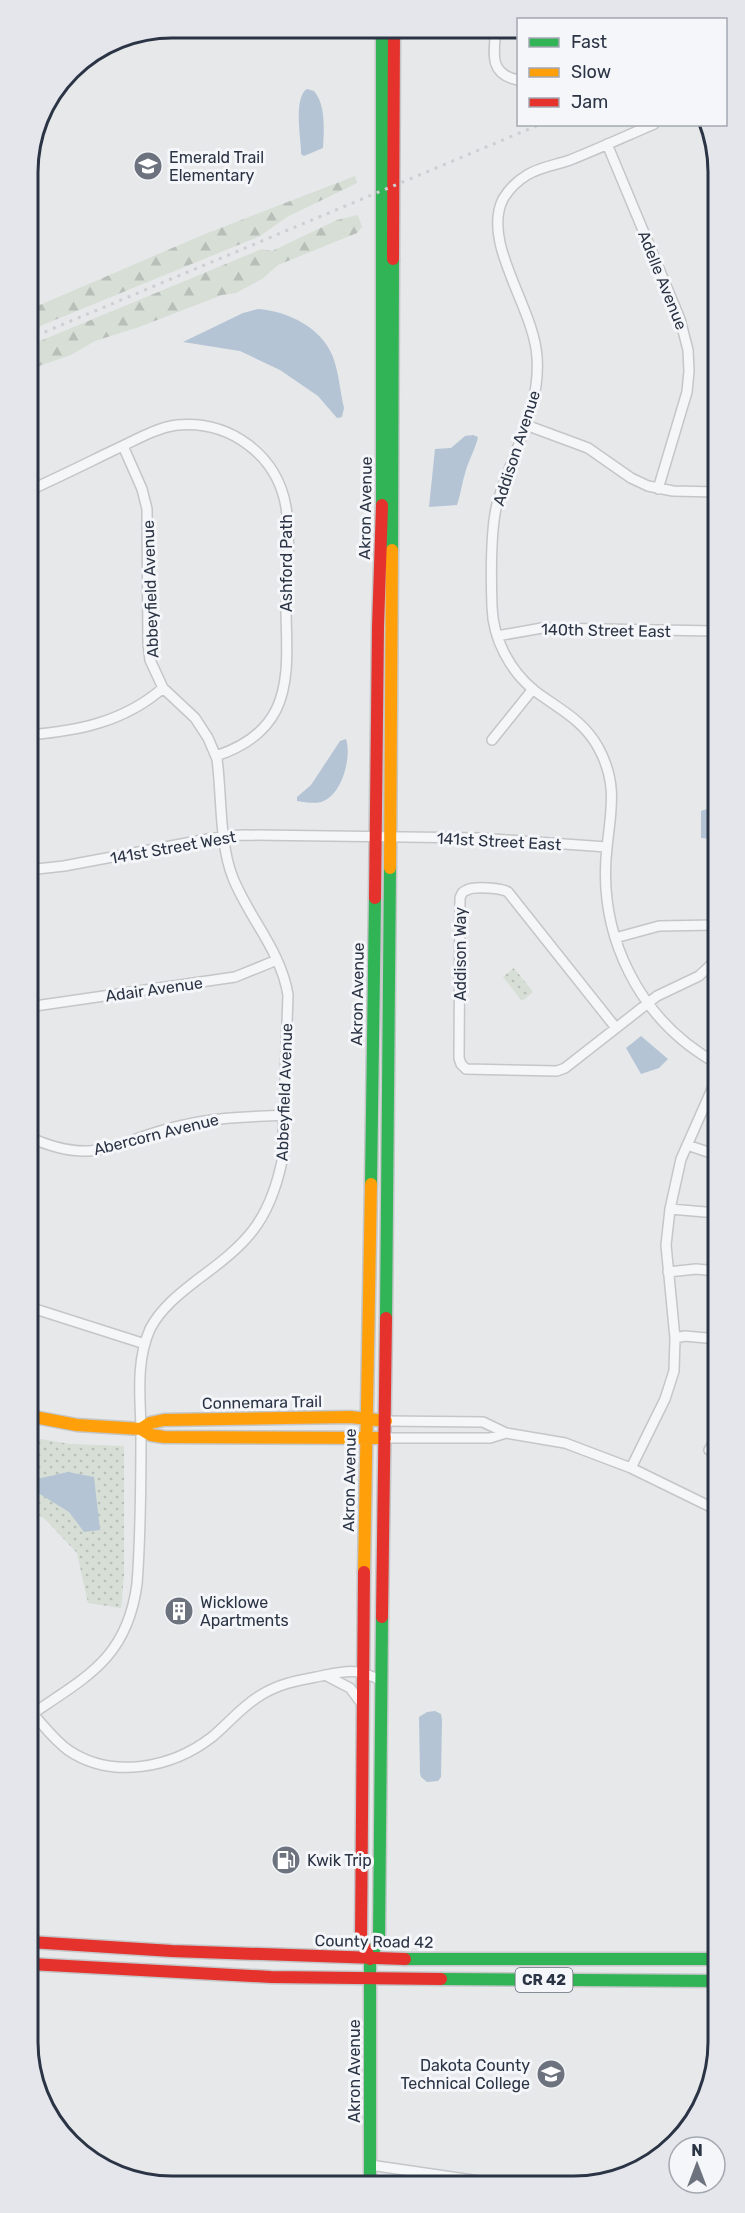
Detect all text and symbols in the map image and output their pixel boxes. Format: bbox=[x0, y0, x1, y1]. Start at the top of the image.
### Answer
legend bbox=[517, 18, 727, 126]
text: Fast bbox=[571, 31, 607, 53]
text: Slow bbox=[571, 61, 611, 83]
text: Jam bbox=[571, 91, 608, 113]
place label: Emerald Trail Elementary bbox=[169, 148, 264, 185]
school or university icon: Emerald Trail Elementary bbox=[132, 150, 164, 182]
street label: Adelle Avenue bbox=[634, 228, 691, 333]
street label: Addison Avenue bbox=[489, 388, 544, 508]
street label: Akron Avenue bbox=[355, 456, 376, 560]
street label: Ashford Path bbox=[277, 514, 296, 612]
street label: Abbeyfield Avenue bbox=[139, 520, 162, 658]
street label: 140th Street East bbox=[541, 620, 671, 641]
street label: 141st Street West bbox=[109, 827, 237, 868]
street label: 141st Street East bbox=[436, 829, 562, 854]
street label: Addison Way bbox=[451, 907, 470, 1001]
street label: Akron Avenue bbox=[347, 942, 368, 1046]
street label: Adair Avenue bbox=[104, 973, 204, 1006]
street label: Abbeyfield Avenue bbox=[273, 1023, 296, 1161]
street label: Abercorn Avenue bbox=[92, 1110, 221, 1159]
street label: Connemara Trail bbox=[202, 1392, 322, 1413]
street label: Akron Avenue bbox=[339, 1428, 360, 1532]
place label: Wicklowe Apartments bbox=[200, 1593, 289, 1630]
building icon: Wicklowe Apartments bbox=[163, 1595, 195, 1627]
fuel station icon: Kwik Trip bbox=[270, 1844, 302, 1876]
place label: Kwik Trip bbox=[307, 1851, 372, 1870]
street label: County Road 42 bbox=[314, 1931, 434, 1952]
road number: CR 42 bbox=[516, 1968, 572, 1992]
street label: Akron Avenue bbox=[345, 2019, 364, 2123]
place label: Dakota County Technical College bbox=[401, 2056, 530, 2093]
school or university icon: Dakota County Technical College bbox=[535, 2058, 567, 2090]
north arrow bbox=[667, 2135, 727, 2195]
text: N bbox=[691, 2141, 703, 2160]

